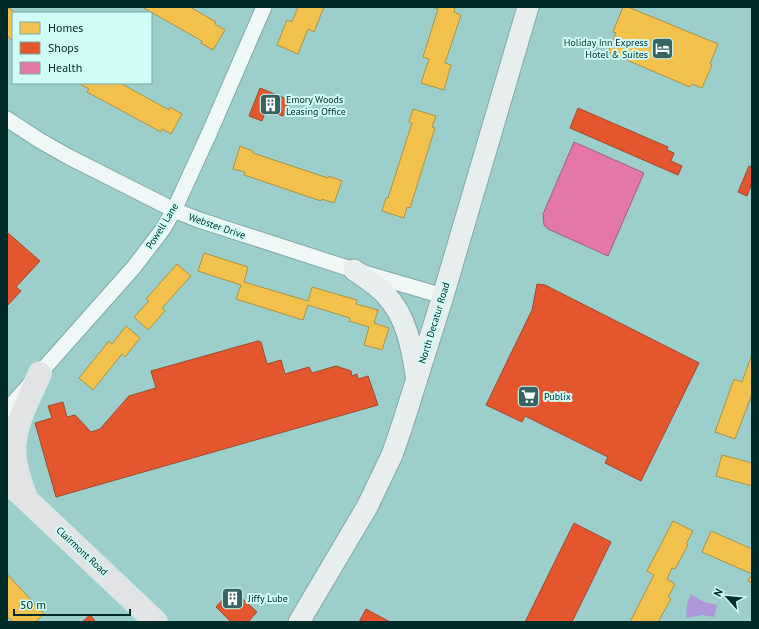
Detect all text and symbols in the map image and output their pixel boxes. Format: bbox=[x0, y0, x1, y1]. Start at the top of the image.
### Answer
legend bbox=[12, 12, 152, 84]
text: Homes bbox=[48, 20, 83, 35]
hotel icon: Holiday Inn Express Hotel & Suites bbox=[650, 35, 676, 61]
place label: Holiday Inn Express Hotel & Suites bbox=[564, 36, 648, 61]
text: Shops bbox=[48, 40, 79, 55]
text: Health bbox=[48, 60, 82, 75]
building icon: Emory Woods Leasing Office bbox=[257, 92, 283, 118]
place label: Emory Woods Leasing Office bbox=[286, 93, 346, 118]
street label: Powell Lane bbox=[143, 201, 181, 251]
street label: Webster Drive bbox=[187, 210, 247, 242]
street label: North Decatur Road bbox=[415, 281, 453, 365]
supermarket icon: Publix bbox=[515, 383, 541, 409]
place label: Publix bbox=[544, 390, 571, 403]
street label: Clairmont Road bbox=[53, 524, 111, 578]
north arrow bbox=[707, 577, 747, 617]
building icon: Jiffy Lube bbox=[220, 585, 246, 611]
text: N bbox=[710, 586, 726, 599]
scale bar bbox=[14, 591, 130, 617]
place label: Jiffy Lube bbox=[247, 592, 288, 605]
text: 50 m bbox=[20, 597, 46, 612]

